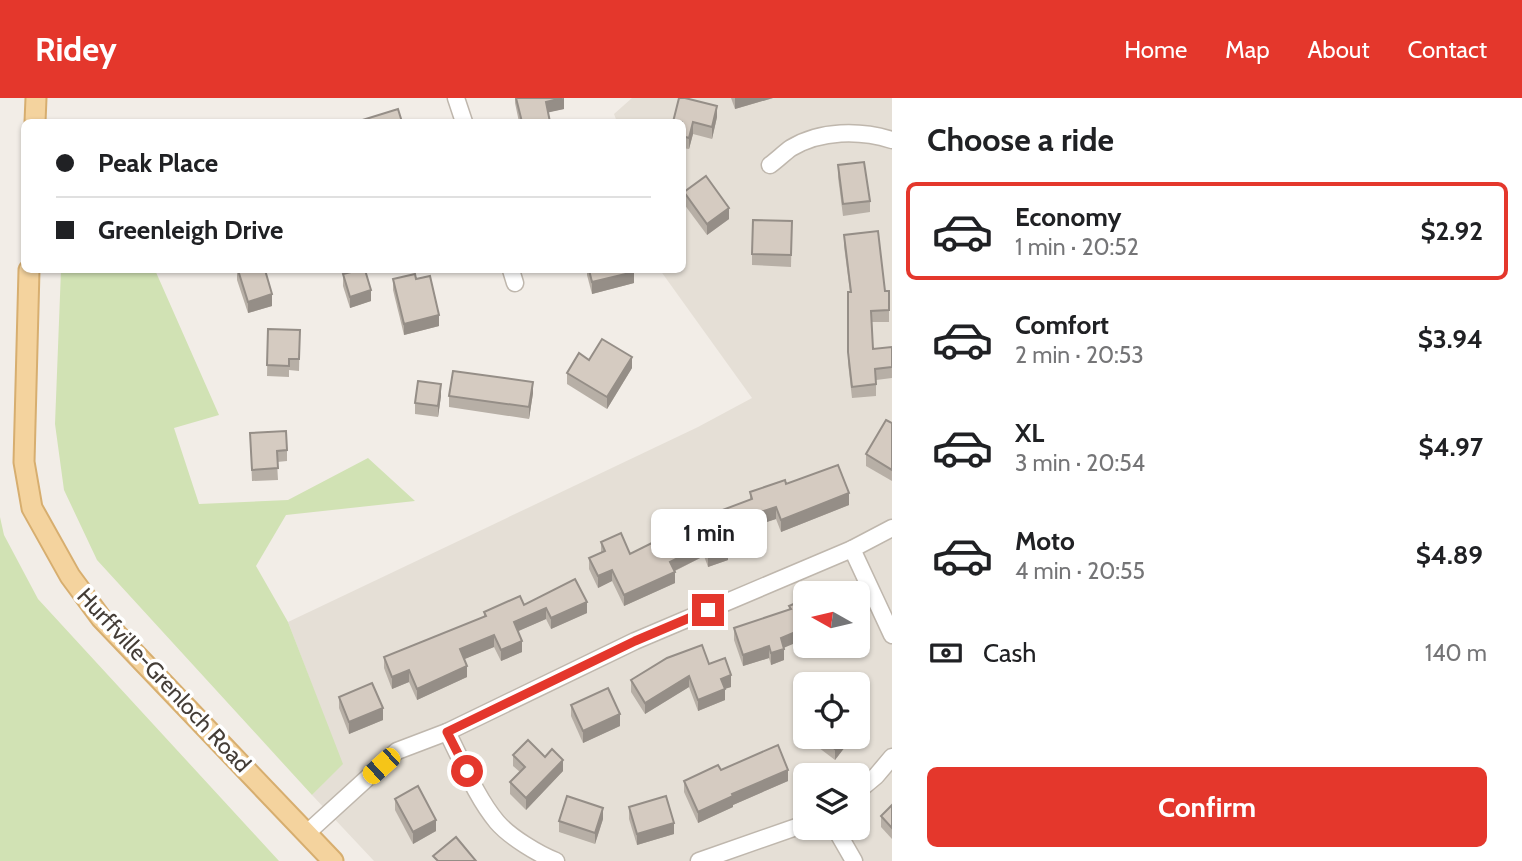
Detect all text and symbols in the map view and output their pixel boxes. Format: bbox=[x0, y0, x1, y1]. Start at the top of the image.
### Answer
text: Ridey bbox=[35, 29, 117, 69]
text: Home bbox=[1124, 35, 1187, 64]
text: Map bbox=[1225, 35, 1270, 64]
text: About bbox=[1308, 35, 1370, 64]
text: Contact bbox=[1408, 35, 1487, 64]
text: Choose a ride bbox=[927, 120, 1114, 159]
text: Peak Place bbox=[98, 147, 218, 179]
icon: car bbox=[931, 200, 994, 263]
text: Economy bbox=[1015, 201, 1121, 233]
text: Greenleigh Drive bbox=[98, 214, 283, 246]
text: $2.92 bbox=[1420, 215, 1483, 247]
text: 1 min · 20:52 bbox=[1015, 233, 1139, 261]
icon: car bbox=[931, 308, 994, 371]
text: Comfort bbox=[1015, 309, 1109, 341]
text: $3.94 bbox=[1418, 323, 1483, 355]
text: 2 min · 20:53 bbox=[1015, 341, 1144, 369]
icon: car bbox=[931, 416, 994, 479]
text: XL bbox=[1015, 417, 1044, 449]
text: $4.97 bbox=[1419, 431, 1483, 463]
text: 3 min · 20:54 bbox=[1015, 449, 1145, 477]
callout: 1 min bbox=[650, 508, 766, 558]
text: 1 min bbox=[683, 519, 735, 547]
icon: car bbox=[931, 524, 994, 587]
text: Moto bbox=[1015, 525, 1075, 557]
text: $4.89 bbox=[1416, 539, 1483, 571]
text: 4 min · 20:55 bbox=[1015, 557, 1145, 585]
north arrow bbox=[793, 581, 870, 658]
map controls bbox=[793, 581, 870, 840]
street label: Hurffville-Grenloch Road bbox=[71, 582, 257, 778]
route end bbox=[692, 594, 724, 626]
icon: cash bbox=[927, 634, 965, 672]
text: Cash bbox=[983, 637, 1036, 669]
text: 140 m bbox=[1425, 639, 1487, 667]
button: locate bbox=[793, 672, 870, 749]
car bbox=[359, 744, 404, 788]
route start bbox=[451, 755, 483, 787]
button: layers bbox=[793, 763, 870, 840]
button: Confirm bbox=[927, 767, 1487, 847]

